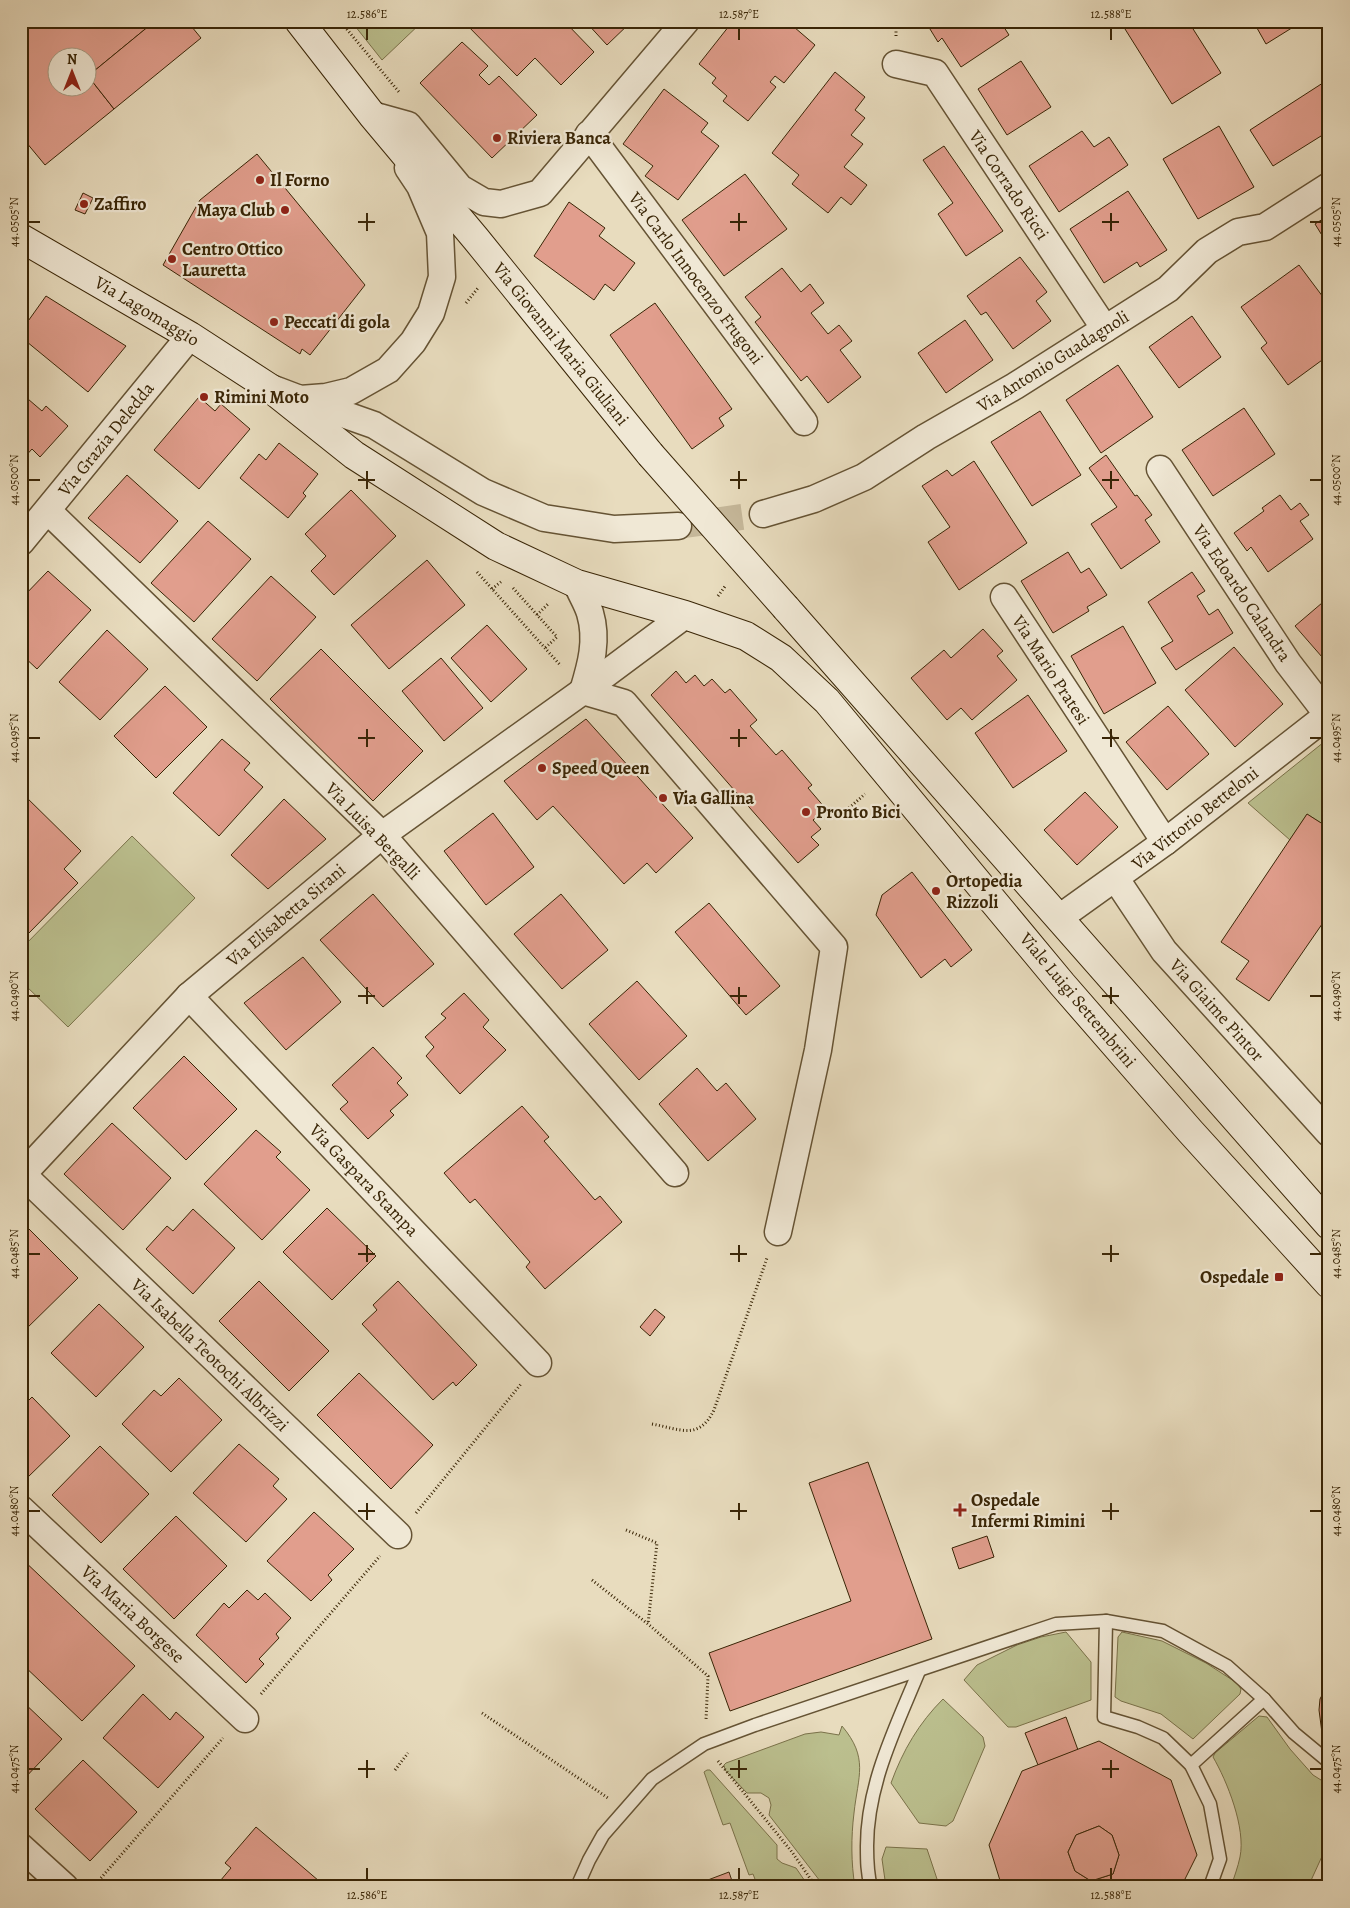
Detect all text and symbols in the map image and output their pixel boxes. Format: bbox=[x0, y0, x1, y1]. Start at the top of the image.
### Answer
text: 12.586°E bbox=[347, 6, 387, 22]
text: 12.587°E bbox=[719, 6, 759, 22]
text: 12.588°E bbox=[1091, 6, 1131, 22]
north arrow bbox=[48, 48, 98, 98]
text: N bbox=[67, 50, 77, 69]
street label: Via Corrado Ricci bbox=[963, 125, 1055, 244]
place label: Riviera Banca bbox=[507, 126, 611, 150]
marker: Riviera Banca bbox=[491, 132, 503, 144]
place label: Il Forno bbox=[270, 168, 330, 192]
marker: Il Forno bbox=[254, 174, 266, 186]
street label: Via Carlo Innocenzo Frugoni bbox=[623, 186, 769, 369]
place label: Zaffiro bbox=[94, 192, 147, 216]
text: 44.0505°N bbox=[6, 197, 22, 247]
text: 44.0505°N bbox=[1328, 197, 1344, 247]
marker: Zaffiro bbox=[78, 198, 90, 210]
place label: Maya Club bbox=[197, 198, 275, 222]
marker: Maya Club bbox=[279, 204, 291, 216]
place label: Centro Ottico Lauretta bbox=[182, 237, 283, 282]
marker: Centro Ottico Lauretta bbox=[166, 253, 178, 265]
street label: Via Giovanni Maria Giuliani bbox=[487, 256, 634, 431]
street label: Via Lagomaggio bbox=[89, 270, 204, 352]
street label: Via Antonio Guadagnoli bbox=[972, 305, 1133, 418]
place label: Peccati di gola bbox=[284, 310, 390, 334]
marker: Peccati di gola bbox=[268, 316, 280, 328]
street label: Via Grazia Deledda bbox=[52, 376, 160, 502]
place label: Rimini Moto bbox=[214, 385, 309, 409]
marker: Rimini Moto bbox=[198, 391, 210, 403]
text: 44.0500°N bbox=[6, 454, 22, 506]
text: 44.0500°N bbox=[1328, 454, 1344, 506]
street label: Via Edoardo Calandra bbox=[1187, 519, 1297, 667]
street label: Via Mario Pratesi bbox=[1006, 610, 1095, 730]
text: 44.0495°N bbox=[6, 713, 22, 763]
text: 44.0495°N bbox=[1328, 713, 1344, 763]
place label: Speed Queen bbox=[552, 756, 650, 780]
street label: Via Vittorio Betteloni bbox=[1126, 761, 1263, 876]
marker: Speed Queen bbox=[536, 762, 548, 774]
street label: Via Luisa Bergalli bbox=[320, 776, 426, 885]
place label: Via Gallina bbox=[672, 786, 755, 810]
marker: Via Gallina bbox=[657, 792, 669, 804]
place label: Pronto Bici bbox=[816, 800, 901, 824]
marker: Pronto Bici bbox=[800, 806, 812, 818]
street label: Via Elisabetta Sirani bbox=[221, 858, 351, 973]
place label: Ortopedia Rizzoli bbox=[946, 869, 1023, 914]
marker: Ortopedia Rizzoli bbox=[930, 885, 942, 897]
street label: Viale Luigi Settembrini bbox=[1014, 927, 1142, 1073]
street label: Via Giaime Pintor bbox=[1164, 953, 1270, 1067]
text: 44.0490°N bbox=[6, 970, 22, 1021]
text: 44.0490°N bbox=[1328, 970, 1344, 1021]
street label: Via Gaspara Stampa bbox=[303, 1118, 424, 1242]
text: 44.0485°N bbox=[6, 1229, 22, 1279]
text: 44.0485°N bbox=[1328, 1229, 1344, 1279]
place label: Ospedale bbox=[1200, 1265, 1269, 1289]
marker: Ospedale bbox=[1273, 1271, 1285, 1283]
street label: Via Isabella Teotochi Albrizzi bbox=[125, 1272, 294, 1437]
text: 44.0480°N bbox=[6, 1485, 22, 1536]
text: 44.0480°N bbox=[1328, 1485, 1344, 1536]
place label: Ospedale Infermi Rimini bbox=[971, 1488, 1085, 1533]
marker: Ospedale Infermi Rimini bbox=[953, 1503, 967, 1517]
street label: Via Maria Borgese bbox=[75, 1559, 190, 1668]
text: 44.0475°N bbox=[6, 1744, 22, 1793]
text: 44.0475°N bbox=[1328, 1744, 1344, 1793]
text: 12.586°E bbox=[347, 1887, 387, 1903]
text: 12.587°E bbox=[719, 1887, 759, 1903]
text: 12.588°E bbox=[1091, 1887, 1131, 1903]

